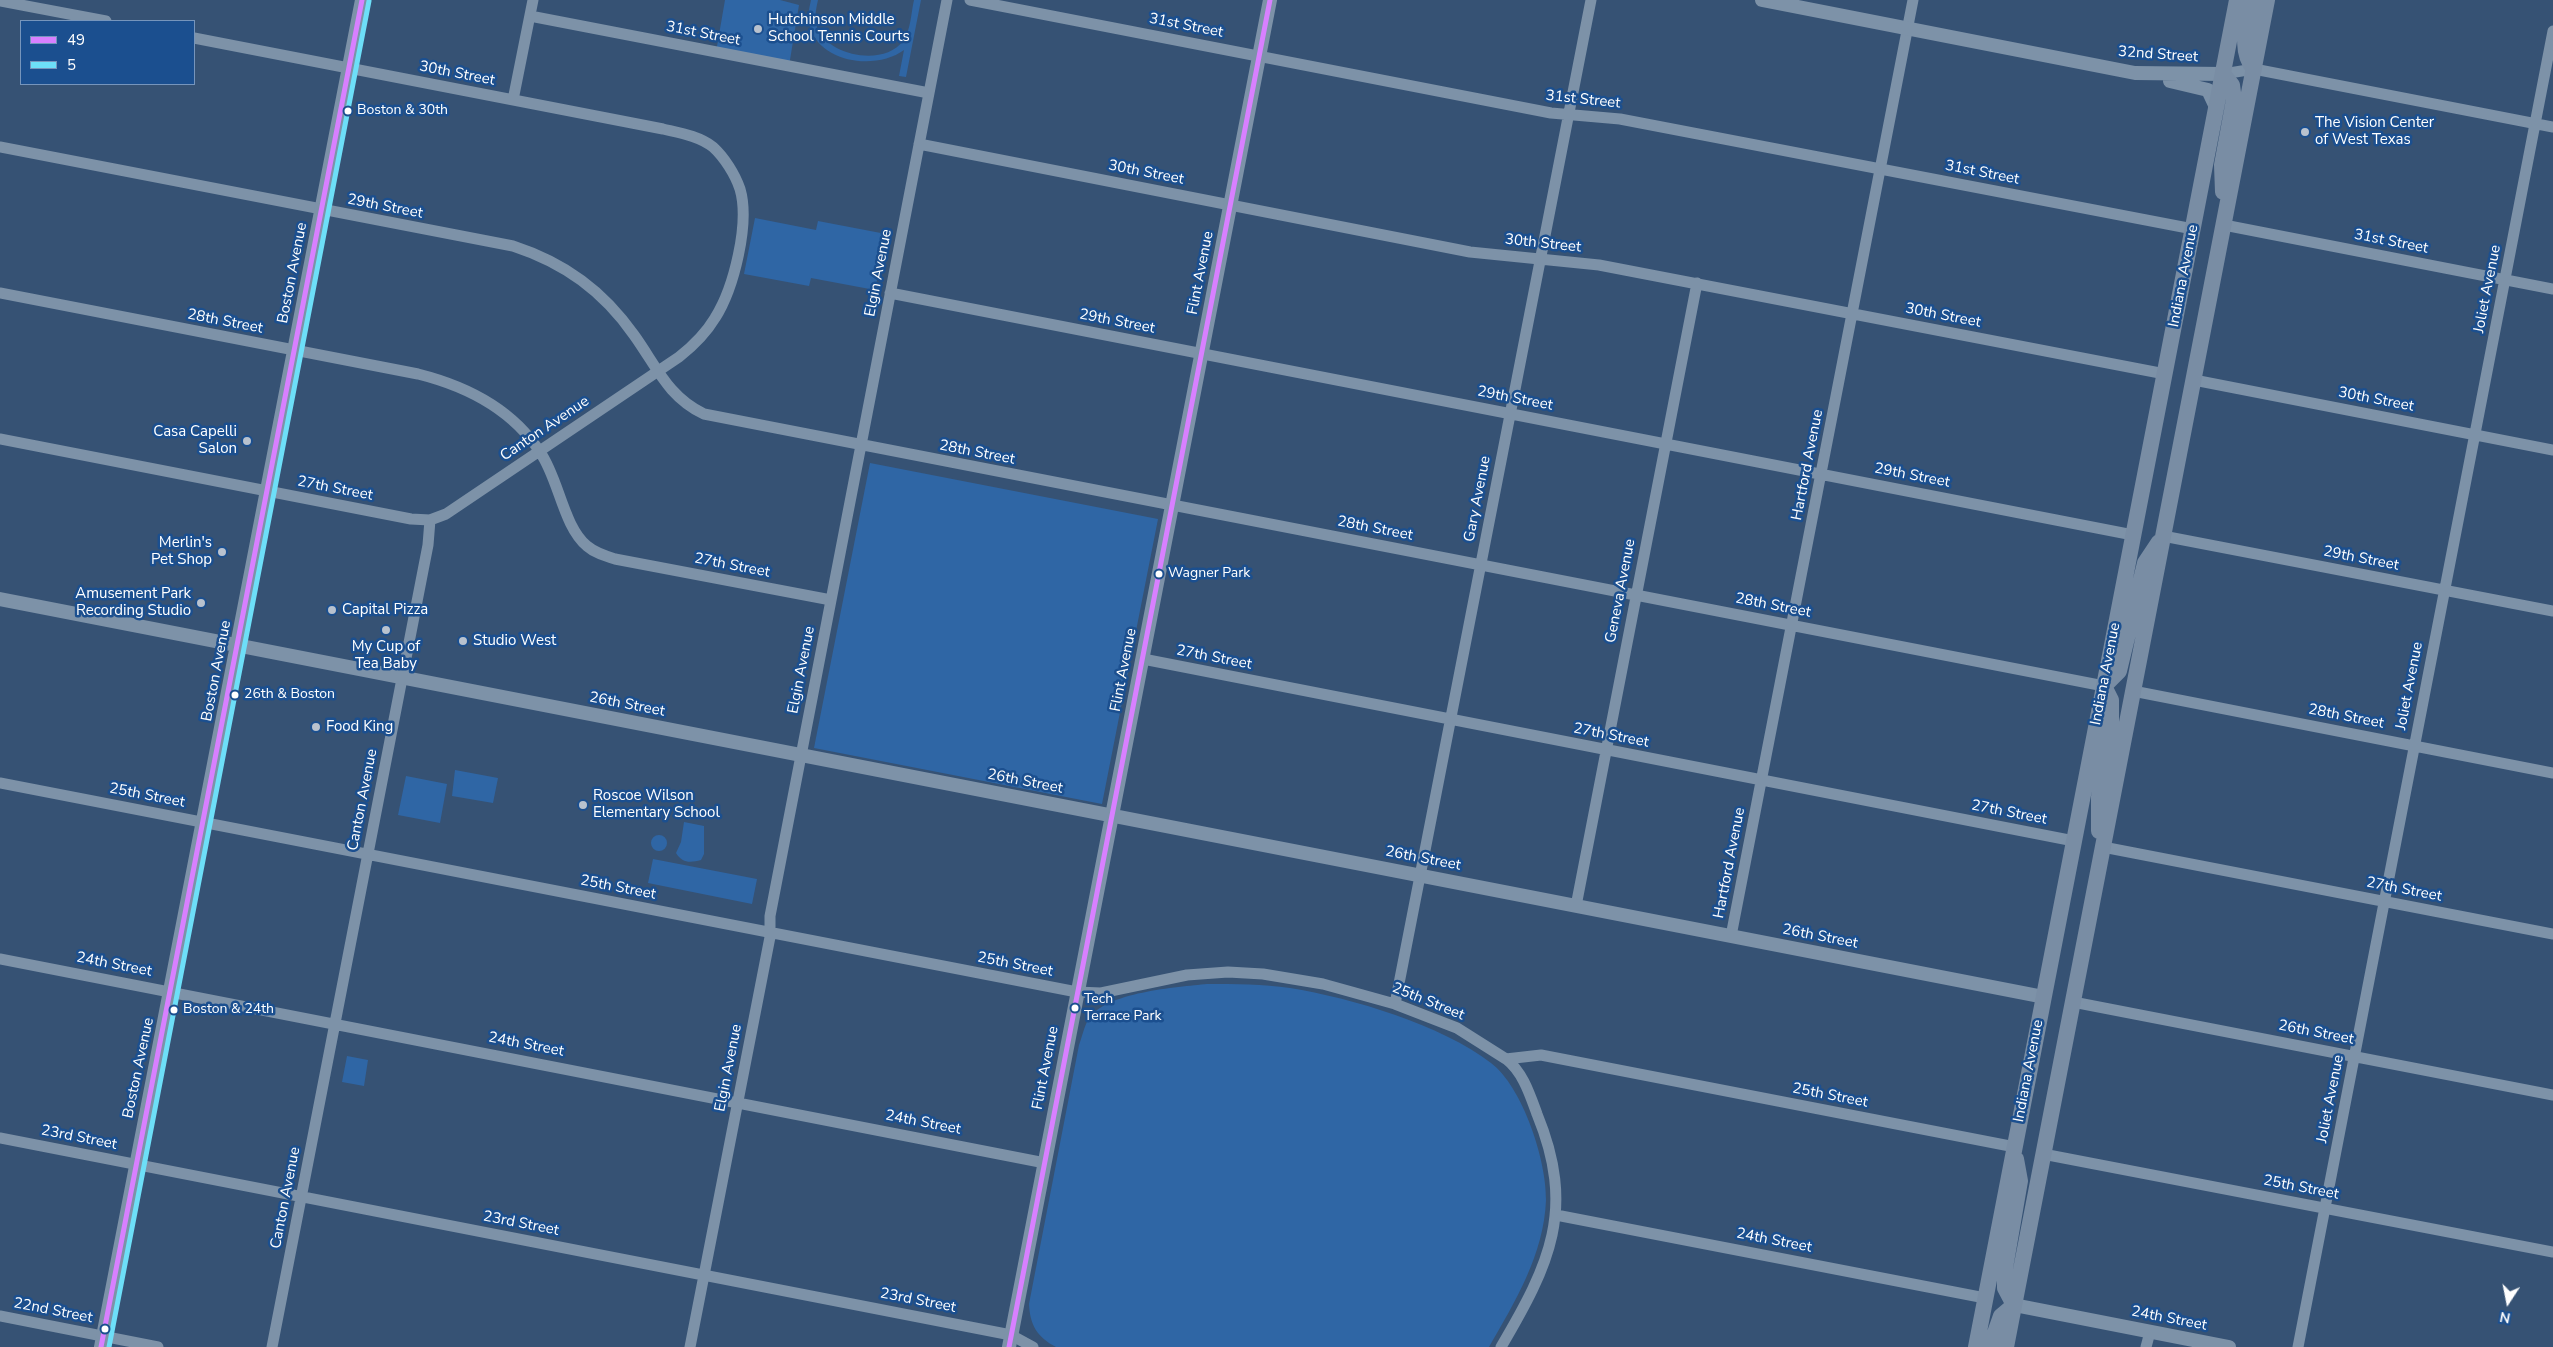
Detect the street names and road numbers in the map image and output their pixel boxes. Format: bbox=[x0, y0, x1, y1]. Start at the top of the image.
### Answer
street label: 31st Street bbox=[1147, 10, 1225, 42]
street label: 31st Street bbox=[664, 18, 742, 50]
street label: 32nd Street bbox=[2117, 43, 2199, 67]
street label: 30th Street bbox=[418, 58, 496, 90]
street label: 31st Street bbox=[1545, 87, 1621, 113]
street label: 30th Street bbox=[1107, 157, 1185, 189]
street label: 31st Street bbox=[1943, 157, 2021, 189]
street label: 29th Street bbox=[346, 191, 424, 223]
street label: Boston Avenue bbox=[274, 221, 312, 325]
street label: Indiana Avenue bbox=[2165, 223, 2203, 329]
street label: 31st Street bbox=[2352, 226, 2430, 258]
street label: Elgin Avenue bbox=[862, 228, 896, 318]
street label: Flint Avenue bbox=[1184, 230, 1218, 316]
street label: 30th Street bbox=[1504, 231, 1582, 257]
street label: Joliet Avenue bbox=[2471, 243, 2505, 335]
street label: 30th Street bbox=[1904, 300, 1982, 332]
street label: 28th Street bbox=[186, 306, 264, 338]
street label: 29th Street bbox=[1078, 306, 1156, 338]
street label: 29th Street bbox=[1476, 383, 1554, 415]
street label: 30th Street bbox=[2337, 384, 2415, 416]
street label: Canton Avenue bbox=[497, 393, 593, 465]
street label: Hartford Avenue bbox=[1788, 408, 1828, 522]
street label: 28th Street bbox=[938, 437, 1016, 469]
street label: Gary Avenue bbox=[1461, 454, 1495, 544]
street label: 29th Street bbox=[1873, 460, 1951, 492]
street label: 27th Street bbox=[296, 473, 374, 505]
street label: 28th Street bbox=[1336, 513, 1414, 545]
street label: Geneva Avenue bbox=[1602, 537, 1640, 645]
street label: 29th Street bbox=[2322, 543, 2400, 575]
street label: 27th Street bbox=[693, 550, 771, 582]
street label: 28th Street bbox=[1734, 590, 1812, 622]
street label: Boston Avenue bbox=[198, 619, 236, 723]
street label: Indiana Avenue bbox=[2087, 621, 2125, 727]
street label: Elgin Avenue bbox=[785, 625, 819, 715]
street label: Flint Avenue bbox=[1107, 627, 1141, 713]
street label: Joliet Avenue bbox=[2393, 640, 2427, 732]
street label: 27th Street bbox=[1175, 642, 1253, 674]
street label: 26th Street bbox=[588, 689, 666, 721]
street label: 28th Street bbox=[2307, 701, 2385, 733]
street label: 27th Street bbox=[1572, 720, 1650, 752]
street label: Canton Avenue bbox=[344, 748, 382, 852]
street label: 26th Street bbox=[986, 766, 1064, 798]
street label: 25th Street bbox=[108, 780, 186, 812]
street label: 27th Street bbox=[1970, 797, 2048, 829]
street label: Hartford Avenue bbox=[1710, 806, 1750, 920]
street label: 26th Street bbox=[1384, 843, 1462, 875]
street label: 25th Street bbox=[579, 872, 657, 904]
street label: 27th Street bbox=[2365, 874, 2443, 906]
street label: 26th Street bbox=[1781, 921, 1859, 953]
street label: 24th Street bbox=[75, 949, 153, 981]
street label: 25th Street bbox=[976, 949, 1054, 981]
street label: 25th Street bbox=[1389, 979, 1467, 1025]
street label: Boston Avenue bbox=[120, 1016, 158, 1120]
street label: 26th Street bbox=[2277, 1017, 2355, 1049]
street label: Indiana Avenue bbox=[2010, 1018, 2048, 1124]
street label: Elgin Avenue bbox=[712, 1023, 746, 1113]
street label: Flint Avenue bbox=[1029, 1025, 1063, 1111]
street label: 24th Street bbox=[487, 1029, 565, 1061]
street label: Joliet Avenue bbox=[2314, 1053, 2348, 1145]
street label: 25th Street bbox=[1791, 1080, 1869, 1112]
street label: 24th Street bbox=[884, 1107, 962, 1139]
street label: 23rd Street bbox=[40, 1122, 118, 1154]
street label: Canton Avenue bbox=[267, 1146, 305, 1250]
street label: 25th Street bbox=[2262, 1172, 2340, 1204]
street label: 23rd Street bbox=[482, 1208, 560, 1240]
street label: 24th Street bbox=[1735, 1225, 1813, 1257]
street label: 23rd Street bbox=[879, 1285, 957, 1317]
street label: 22nd Street bbox=[12, 1295, 94, 1327]
street label: 24th Street bbox=[2130, 1303, 2208, 1335]

